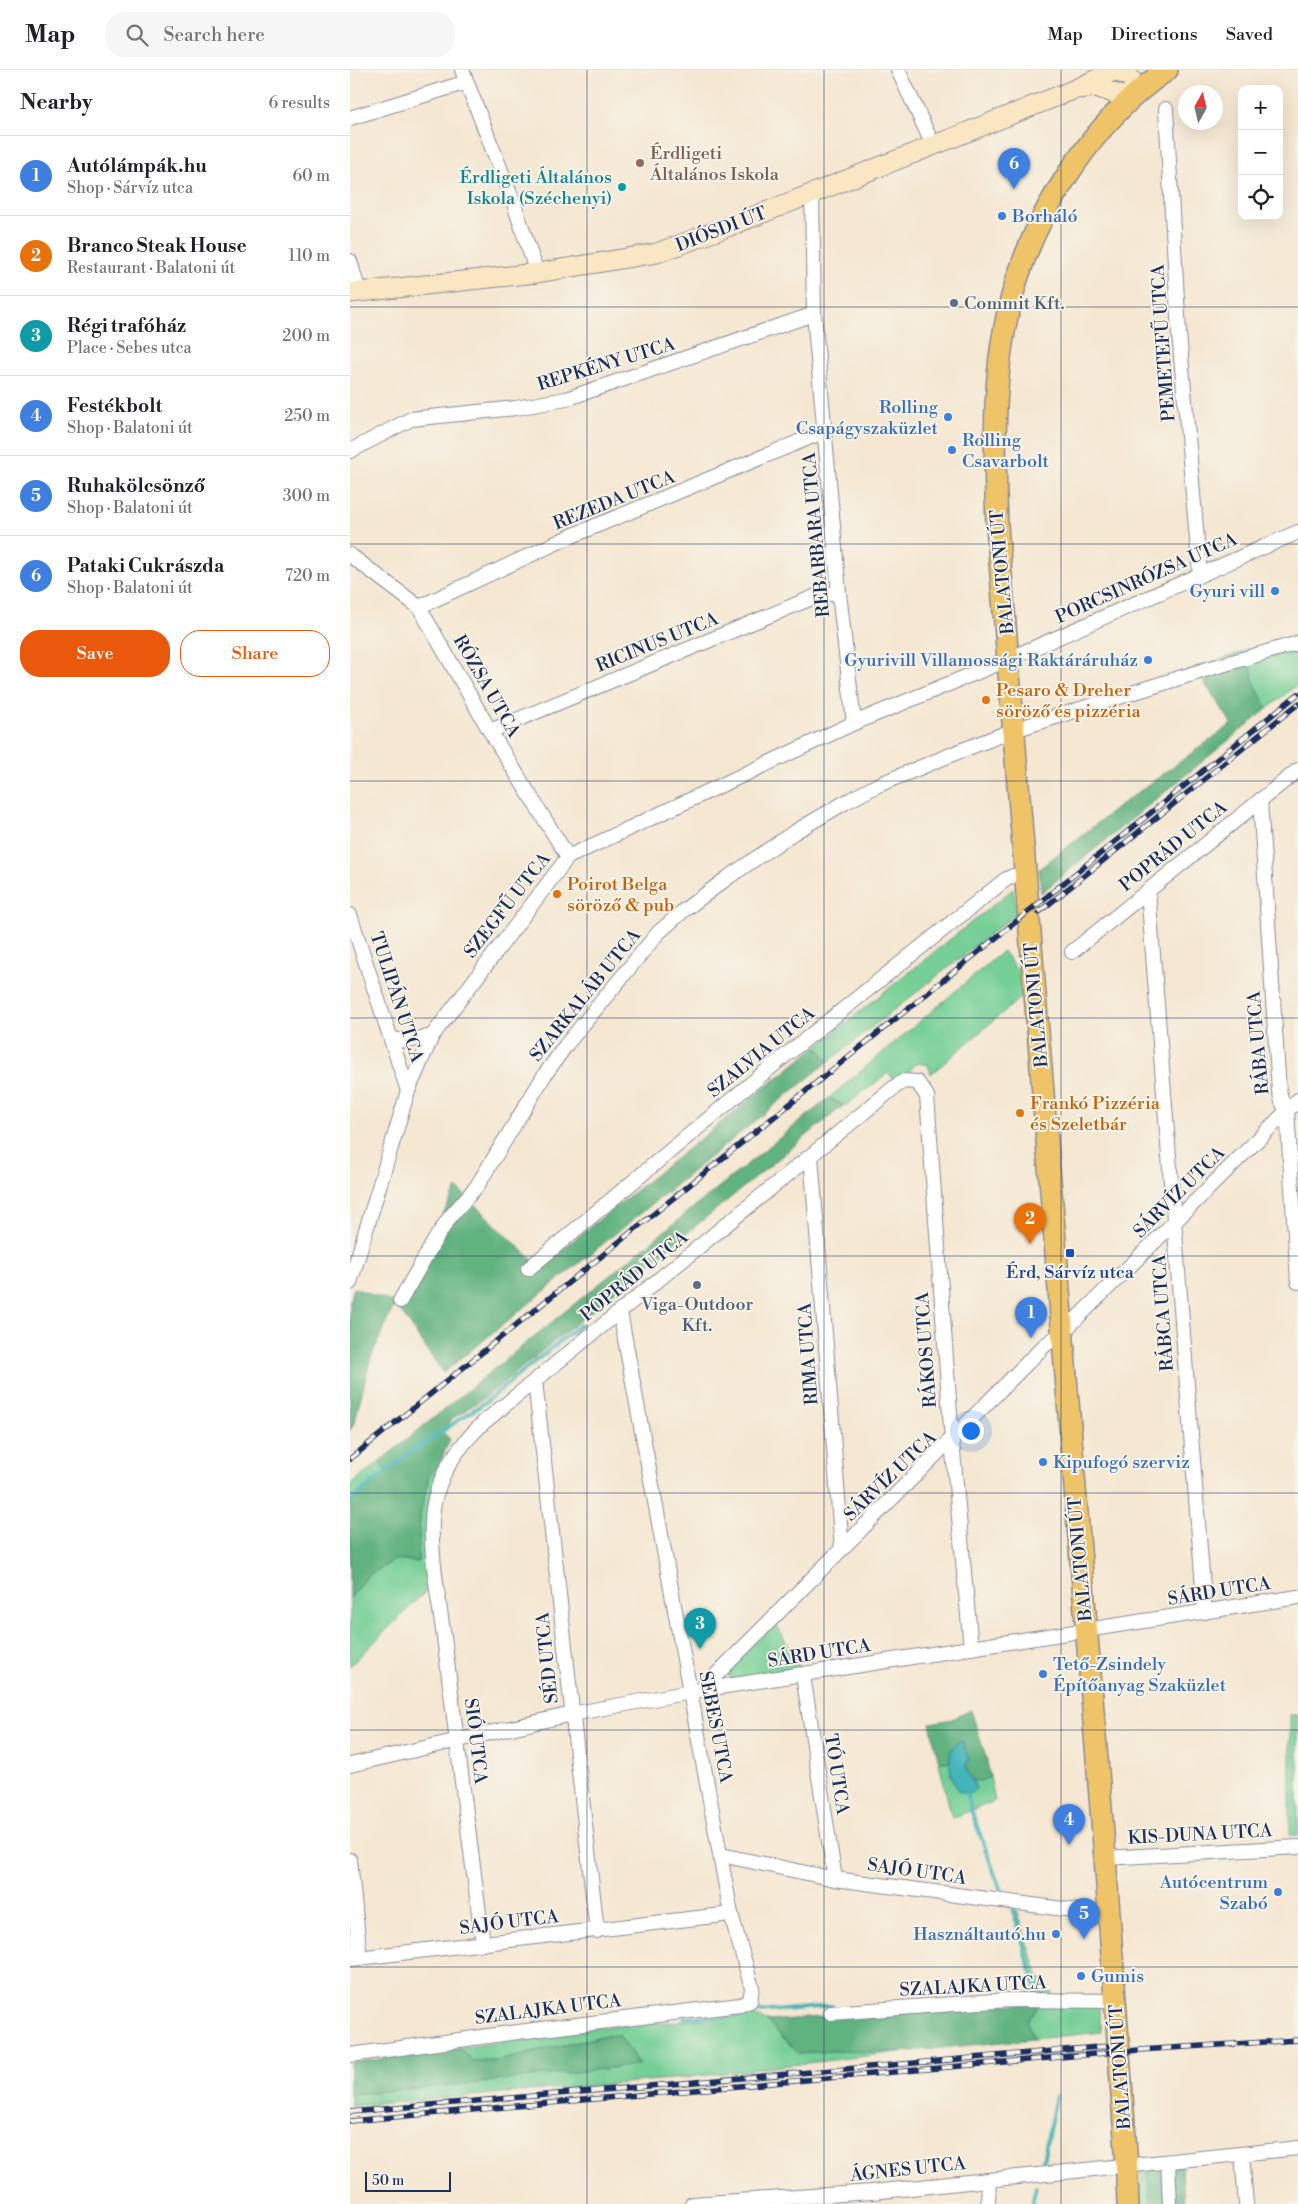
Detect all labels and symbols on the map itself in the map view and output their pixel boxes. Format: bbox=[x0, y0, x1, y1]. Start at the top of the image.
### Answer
north arrow bbox=[1178, 85, 1223, 130]
place label: Érdligeti Általános Iskola bbox=[649, 142, 780, 186]
pin: 6 bbox=[998, 148, 1030, 189]
marker: Érdligeti Általános Iskola bbox=[634, 157, 646, 169]
place label: Érdligeti Általános Iskola (Széchenyi) bbox=[460, 166, 612, 210]
marker: Érdligeti Általános Iskola (Széchenyi) bbox=[616, 181, 628, 193]
street label: DIÓSDI ÚT bbox=[672, 201, 770, 257]
place label: Borháló bbox=[1011, 205, 1078, 228]
marker: Borháló bbox=[996, 210, 1008, 222]
street label: PEMETEFŰ UTCA bbox=[1146, 263, 1180, 423]
place label: Commit Kft. bbox=[964, 292, 1065, 315]
marker: Commit Kft. bbox=[948, 297, 960, 309]
street label: REPKÉNY UTCA bbox=[535, 332, 678, 396]
place label: Rolling Csapágyszaküzlet bbox=[796, 396, 939, 440]
marker: Rolling Csapágyszaküzlet bbox=[942, 411, 954, 423]
place label: Rolling Csavarbolt bbox=[962, 429, 1050, 473]
marker: Rolling Csavarbolt bbox=[946, 444, 958, 456]
street label: REBARBARA UTCA bbox=[798, 451, 835, 618]
street label: REZEDA UTCA bbox=[550, 465, 679, 535]
street label: BALATONI ÚT bbox=[986, 508, 1020, 636]
street label: PORCSINRÓZSA UTCA bbox=[1052, 528, 1241, 629]
place label: Gyuri vill bbox=[1189, 580, 1266, 603]
marker: Gyuri vill bbox=[1269, 585, 1281, 597]
street label: RICINUS UTCA bbox=[593, 607, 722, 677]
street label: RÓZSA UTCA bbox=[448, 631, 526, 742]
place label: Gyurivill Villamossági Raktáráruház bbox=[844, 649, 1138, 672]
marker: Gyurivill Villamossági Raktáráruház bbox=[1142, 654, 1154, 666]
place label: Pesaro & Dreher söröző és pizzéria bbox=[996, 679, 1142, 723]
marker: Pesaro & Dreher söröző és pizzéria bbox=[980, 694, 992, 706]
street label: POPRÁD UTCA bbox=[1115, 796, 1232, 897]
street label: SZEGFŰ UTCA bbox=[459, 847, 556, 963]
place label: Poirot Belga söröző & pub bbox=[567, 873, 674, 917]
marker: Poirot Belga söröző & pub bbox=[551, 888, 563, 900]
street label: SZARKALÁB UTCA bbox=[525, 924, 646, 1066]
street label: TULIPÁN UTCA bbox=[365, 929, 429, 1066]
street label: BALATONI ÚT bbox=[1020, 941, 1054, 1069]
street label: RÁBA UTCA bbox=[1242, 990, 1274, 1096]
street label: SZALVIA UTCA bbox=[703, 1002, 820, 1103]
place label: Frankó Pizzéria és Szeletbár bbox=[1030, 1092, 1161, 1136]
marker: Frankó Pizzéria és Szeletbár bbox=[1014, 1107, 1026, 1119]
street label: SÁRVÍZ UTCA bbox=[1129, 1141, 1230, 1243]
pin: 2 bbox=[1014, 1203, 1046, 1244]
street label: POPRÁD UTCA bbox=[576, 1226, 693, 1327]
marker: Érd, Sárvíz utca bbox=[1064, 1247, 1076, 1259]
street label: RÁBCA UTCA bbox=[1148, 1253, 1179, 1372]
place label: Érd, Sárvíz utca bbox=[1006, 1261, 1135, 1284]
marker: Viga-Outdoor Kft. bbox=[691, 1279, 703, 1291]
street label: RÁKOS UTCA bbox=[911, 1291, 942, 1409]
place label: Viga-Outdoor Kft. bbox=[640, 1293, 754, 1337]
pin: 1 bbox=[1015, 1297, 1047, 1338]
street label: RIMA UTCA bbox=[793, 1301, 824, 1406]
your location bbox=[958, 1418, 984, 1444]
street label: SÁRVÍZ UTCA bbox=[839, 1426, 942, 1526]
place label: Kipufogó szerviz bbox=[1053, 1451, 1190, 1474]
marker: Kipufogó szerviz bbox=[1037, 1456, 1049, 1468]
street label: BALATONI ÚT bbox=[1064, 1495, 1098, 1623]
street label: SÁRD UTCA bbox=[1166, 1572, 1273, 1611]
pin: 3 bbox=[684, 1608, 716, 1649]
street label: SÉD UTCA bbox=[531, 1611, 564, 1705]
street label: SÁRD UTCA bbox=[766, 1634, 873, 1673]
place label: Tető-Zsindely Építőanyag Szaküzlet bbox=[1053, 1653, 1227, 1697]
marker: Tető-Zsindely Építőanyag Szaküzlet bbox=[1037, 1668, 1049, 1680]
street label: SEBES UTCA bbox=[693, 1669, 738, 1785]
street label: SIÓ UTCA bbox=[459, 1697, 492, 1786]
street label: TÓ UTCA bbox=[819, 1732, 854, 1817]
pin: 4 bbox=[1053, 1804, 1085, 1845]
street label: KIS-DUNA UTCA bbox=[1127, 1819, 1273, 1850]
street label: SAJÓ UTCA bbox=[866, 1853, 968, 1890]
place label: Autócentrum Szabó bbox=[1159, 1871, 1268, 1915]
marker: Autócentrum Szabó bbox=[1272, 1886, 1284, 1898]
pin: 5 bbox=[1068, 1898, 1100, 1939]
street label: SAJÓ UTCA bbox=[458, 1905, 561, 1940]
place label: Használtautó.hu bbox=[913, 1923, 1047, 1946]
marker: Használtautó.hu bbox=[1050, 1928, 1062, 1940]
place label: Gumis bbox=[1091, 1965, 1144, 1988]
marker: Gumis bbox=[1075, 1970, 1087, 1982]
street label: SZALAJKA UTCA bbox=[899, 1971, 1048, 2002]
street label: SZALAJKA UTCA bbox=[474, 1989, 623, 2030]
street label: BALATONI ÚT bbox=[1105, 2003, 1136, 2131]
street label: ÁGNES UTCA bbox=[848, 2152, 967, 2187]
scale bar bbox=[365, 2169, 451, 2192]

